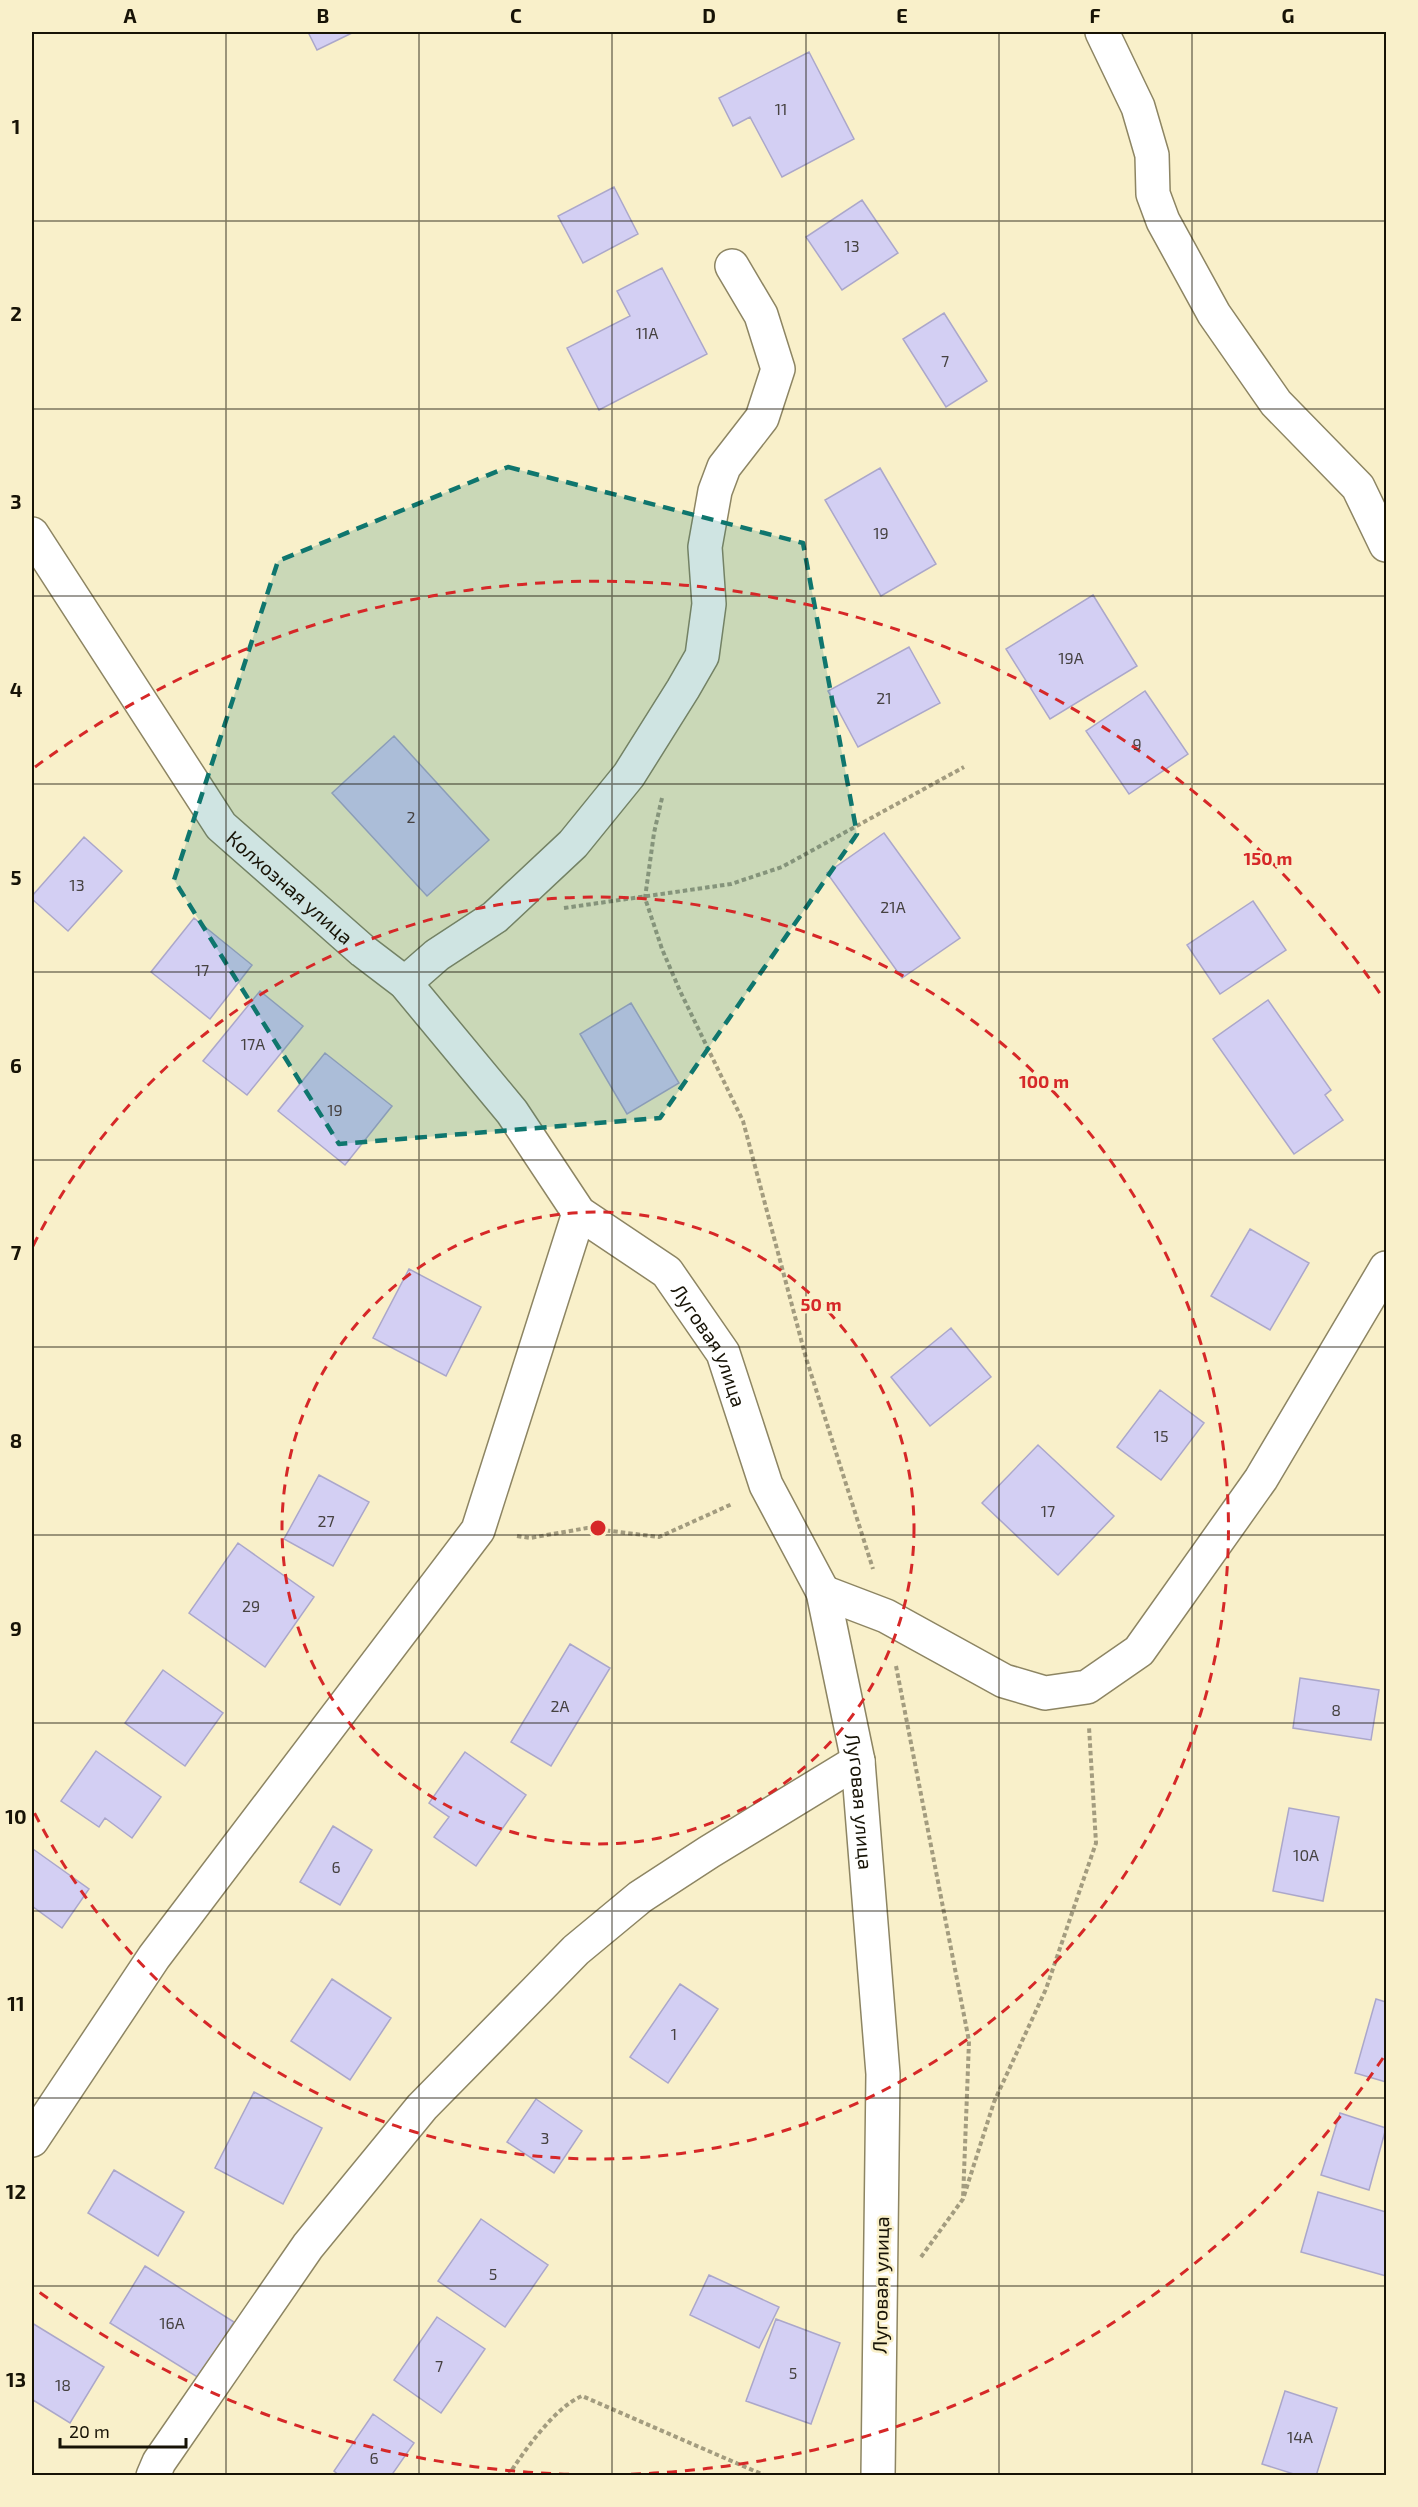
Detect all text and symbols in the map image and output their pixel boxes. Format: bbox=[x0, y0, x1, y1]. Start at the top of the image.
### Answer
text: A bbox=[123, 3, 137, 27]
text: B bbox=[317, 3, 329, 27]
text: C bbox=[510, 3, 522, 27]
text: D bbox=[702, 3, 716, 27]
text: E bbox=[896, 3, 908, 27]
text: F bbox=[1089, 3, 1101, 27]
text: G bbox=[1282, 3, 1294, 27]
house number: 11 bbox=[775, 99, 787, 118]
text: 1 bbox=[12, 114, 20, 138]
house number: 13 bbox=[844, 236, 860, 255]
text: 2 bbox=[10, 301, 22, 325]
house number: 11А bbox=[636, 323, 658, 342]
house number: 7 bbox=[941, 351, 949, 370]
text: 3 bbox=[10, 489, 22, 513]
house number: 19 bbox=[873, 523, 889, 542]
house number: 19А bbox=[1058, 648, 1084, 667]
text: 4 bbox=[10, 677, 23, 701]
house number: 21 bbox=[876, 688, 892, 707]
house number: 9 bbox=[1132, 734, 1142, 753]
house number: 2 bbox=[407, 807, 416, 826]
street label: Колхозная улица bbox=[222, 825, 358, 949]
text: 150 m bbox=[1244, 847, 1292, 869]
text: 5 bbox=[10, 865, 22, 889]
house number: 13 bbox=[69, 875, 85, 894]
house number: 21А bbox=[880, 897, 906, 916]
house number: 17 bbox=[195, 960, 209, 979]
house number: 17А bbox=[241, 1034, 265, 1053]
text: 6 bbox=[10, 1053, 22, 1077]
text: 100 m bbox=[1019, 1070, 1069, 1092]
house number: 19 bbox=[327, 1100, 343, 1119]
text: 7 bbox=[11, 1240, 22, 1264]
street label: Луговая улица bbox=[667, 1279, 752, 1410]
text: 50 m bbox=[800, 1293, 842, 1315]
house number: 15 bbox=[1154, 1426, 1168, 1445]
text: 8 bbox=[10, 1428, 22, 1452]
house number: 17 bbox=[1041, 1501, 1055, 1520]
house number: 27 bbox=[317, 1511, 335, 1530]
centre of rings bbox=[588, 1518, 608, 1538]
house number: 29 bbox=[242, 1596, 260, 1615]
text: 9 bbox=[10, 1616, 22, 1640]
house number: 2А bbox=[551, 1696, 570, 1715]
house number: 8 bbox=[1331, 1700, 1341, 1719]
street label: Луговая улица bbox=[840, 1731, 879, 1871]
text: 10 bbox=[5, 1804, 27, 1828]
house number: 10А bbox=[1293, 1845, 1319, 1864]
house number: 6 bbox=[331, 1857, 341, 1876]
text: 11 bbox=[7, 1991, 25, 2015]
house number: 1 bbox=[671, 2024, 677, 2043]
house number: 3 bbox=[541, 2128, 549, 2147]
text: 12 bbox=[6, 2179, 26, 2203]
street label: Луговая улица bbox=[867, 2216, 894, 2354]
house number: 5 bbox=[489, 2264, 497, 2283]
house number: 16А bbox=[159, 2313, 185, 2332]
house number: 7 bbox=[435, 2356, 443, 2375]
house number: 5 bbox=[789, 2363, 797, 2382]
text: 13 bbox=[6, 2367, 26, 2391]
house number: 18 bbox=[55, 2375, 71, 2394]
scale bar bbox=[60, 2411, 186, 2449]
text: 20 m bbox=[69, 2420, 110, 2442]
house number: 14А bbox=[1287, 2427, 1313, 2446]
house number: 6 bbox=[369, 2448, 379, 2467]

